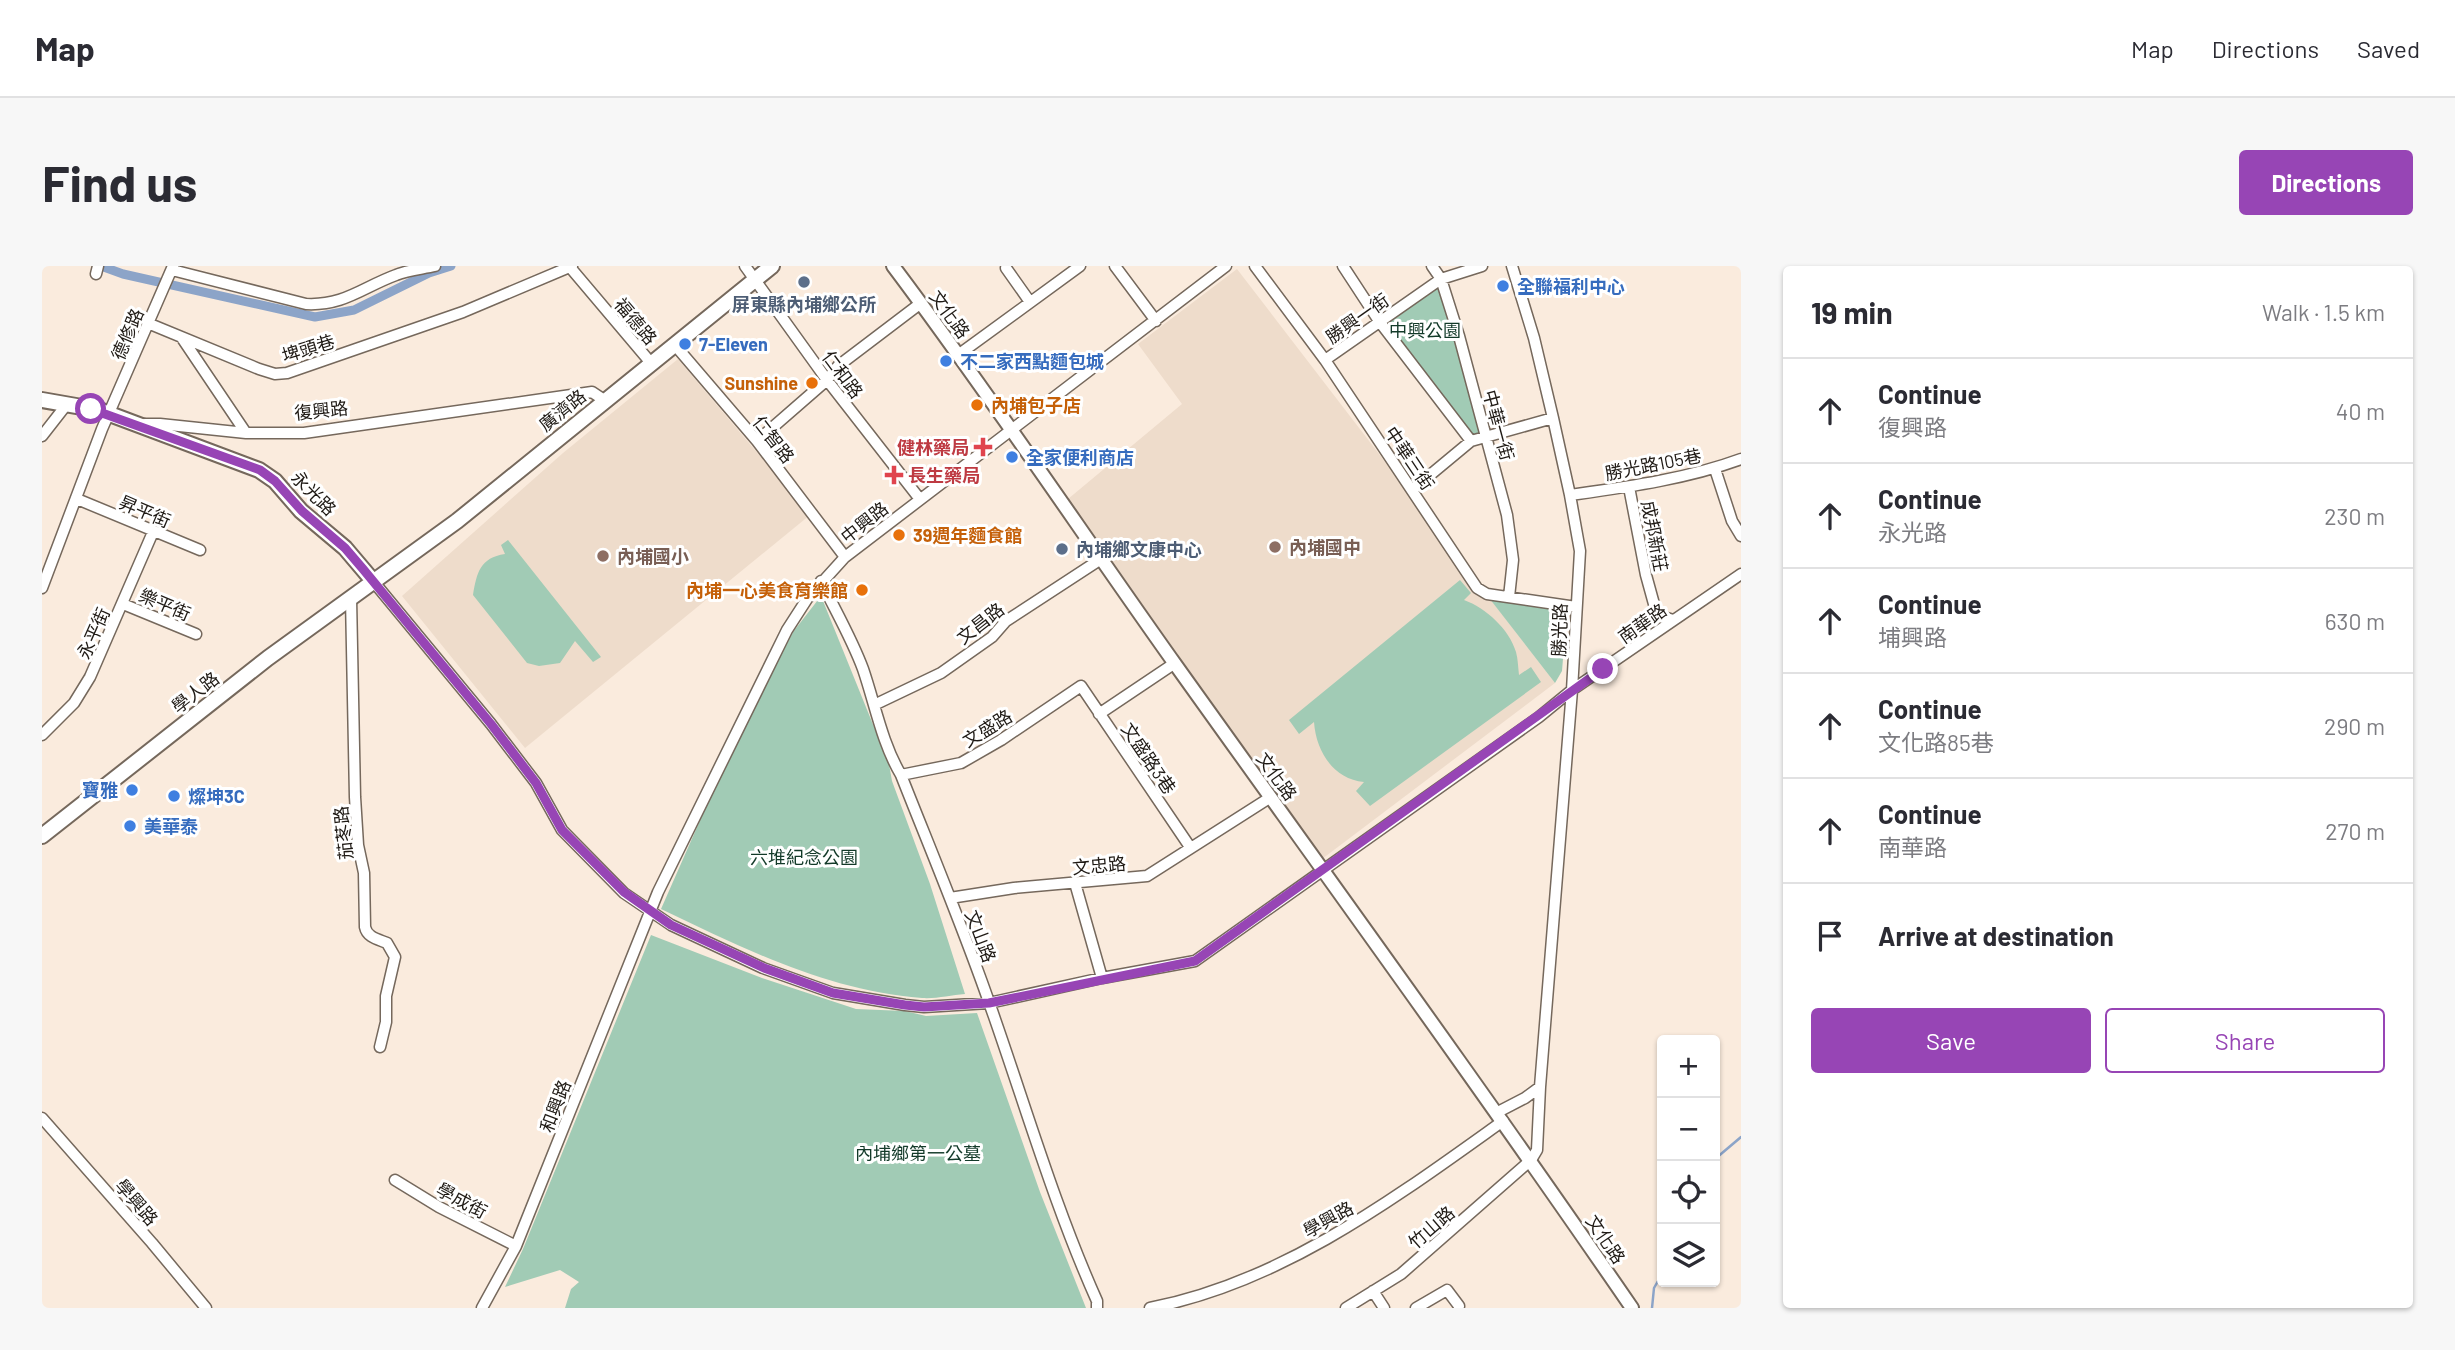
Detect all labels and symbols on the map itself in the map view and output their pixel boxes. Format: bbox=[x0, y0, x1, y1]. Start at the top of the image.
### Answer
marker: 屏東縣內埔鄉公所 bbox=[796, 274, 812, 290]
place label: 全聯福利中心 bbox=[1517, 275, 1625, 297]
marker: 全聯福利中心 bbox=[1495, 278, 1511, 294]
street label: 文化路 bbox=[925, 286, 975, 342]
street label: 勝興一街 bbox=[1321, 288, 1393, 348]
street label: 福德路 bbox=[610, 293, 662, 349]
place label: 屏東縣內埔鄉公所 bbox=[732, 293, 876, 315]
street label: 德修路 bbox=[106, 305, 148, 363]
park label: 中興公園 bbox=[1389, 319, 1461, 341]
street label: 埤頭巷 bbox=[279, 330, 337, 366]
place label: 7-Eleven bbox=[699, 333, 768, 355]
marker: 7-Eleven bbox=[677, 336, 693, 352]
street label: 仁和路 bbox=[818, 346, 868, 402]
place label: 不二家西點麵包城 bbox=[960, 350, 1104, 372]
marker: 不二家西點麵包城 bbox=[938, 353, 954, 369]
place label: Sunshine bbox=[725, 372, 798, 394]
marker: Sunshine bbox=[804, 375, 820, 391]
street label: 廣濟路 bbox=[534, 384, 590, 436]
street label: 中華一街 bbox=[1479, 387, 1519, 463]
route start bbox=[75, 393, 106, 424]
place label: 內埔包子店 bbox=[991, 394, 1081, 416]
street label: 復興路 bbox=[293, 396, 349, 424]
marker: 內埔包子店 bbox=[969, 397, 985, 413]
street label: 仁智路 bbox=[749, 411, 799, 467]
street label: 中華三街 bbox=[1381, 422, 1439, 494]
place label: 健林藥局 bbox=[897, 436, 969, 458]
marker: 健林藥局 bbox=[975, 439, 991, 455]
street label: 勝光路105巷 bbox=[1603, 444, 1703, 484]
place label: 全家便利商店 bbox=[1026, 446, 1134, 468]
marker: 全家便利商店 bbox=[1004, 449, 1020, 465]
place label: 長生藥局 bbox=[908, 464, 980, 486]
street label: 永光路 bbox=[287, 466, 341, 520]
marker: 長生藥局 bbox=[886, 467, 902, 483]
street label: 昇平街 bbox=[116, 490, 174, 532]
street label: 中興路 bbox=[836, 497, 892, 547]
street label: 成邦新莊 bbox=[1637, 499, 1673, 573]
place label: 39週年麵食館 bbox=[913, 524, 1022, 546]
marker: 39週年麵食館 bbox=[891, 527, 907, 543]
place label: 內埔國中 bbox=[1289, 536, 1361, 558]
place label: 內埔鄉文康中心 bbox=[1076, 538, 1202, 560]
marker: 內埔國中 bbox=[1267, 539, 1283, 555]
marker: 內埔鄉文康中心 bbox=[1054, 541, 1070, 557]
place label: 內埔國小 bbox=[617, 545, 689, 567]
marker: 內埔國小 bbox=[595, 548, 611, 564]
place label: 內埔一心美食育樂館 bbox=[686, 579, 848, 601]
marker: 內埔一心美食育樂館 bbox=[854, 582, 870, 598]
street label: 樂平街 bbox=[136, 583, 194, 625]
street label: 文昌路 bbox=[952, 598, 1008, 648]
street label: 南華路 bbox=[1614, 599, 1670, 647]
street label: 勝光路 bbox=[1547, 603, 1571, 657]
street label: 永平街 bbox=[72, 604, 114, 662]
route end bbox=[1587, 653, 1618, 684]
street label: 學人路 bbox=[167, 667, 223, 717]
street label: 文盛路 bbox=[958, 705, 1016, 751]
street label: 文盛路3巷 bbox=[1117, 718, 1181, 798]
street label: 文化路 bbox=[1252, 748, 1302, 804]
place label: 寶雅 bbox=[82, 779, 118, 801]
marker: 寶雅 bbox=[124, 782, 140, 798]
place label: 燦坤3C bbox=[188, 785, 245, 807]
marker: 燦坤3C bbox=[166, 788, 182, 804]
street label: 茄苳路 bbox=[329, 805, 357, 861]
place label: 美華泰 bbox=[144, 815, 198, 837]
marker: 美華泰 bbox=[122, 818, 138, 834]
park label: 六堆紀念公園 bbox=[750, 846, 858, 868]
street label: 文忠路 bbox=[1071, 852, 1127, 878]
street label: 文山路 bbox=[961, 907, 1001, 965]
street label: 和興路 bbox=[535, 1077, 575, 1135]
park label: 內埔鄉第一公墓 bbox=[855, 1142, 981, 1164]
street label: 學興路 bbox=[111, 1174, 163, 1230]
street label: 學成街 bbox=[433, 1178, 491, 1222]
street label: 學興路 bbox=[1299, 1196, 1357, 1242]
street label: 竹山路 bbox=[1403, 1201, 1459, 1253]
street label: 文化路 bbox=[1582, 1210, 1630, 1268]

